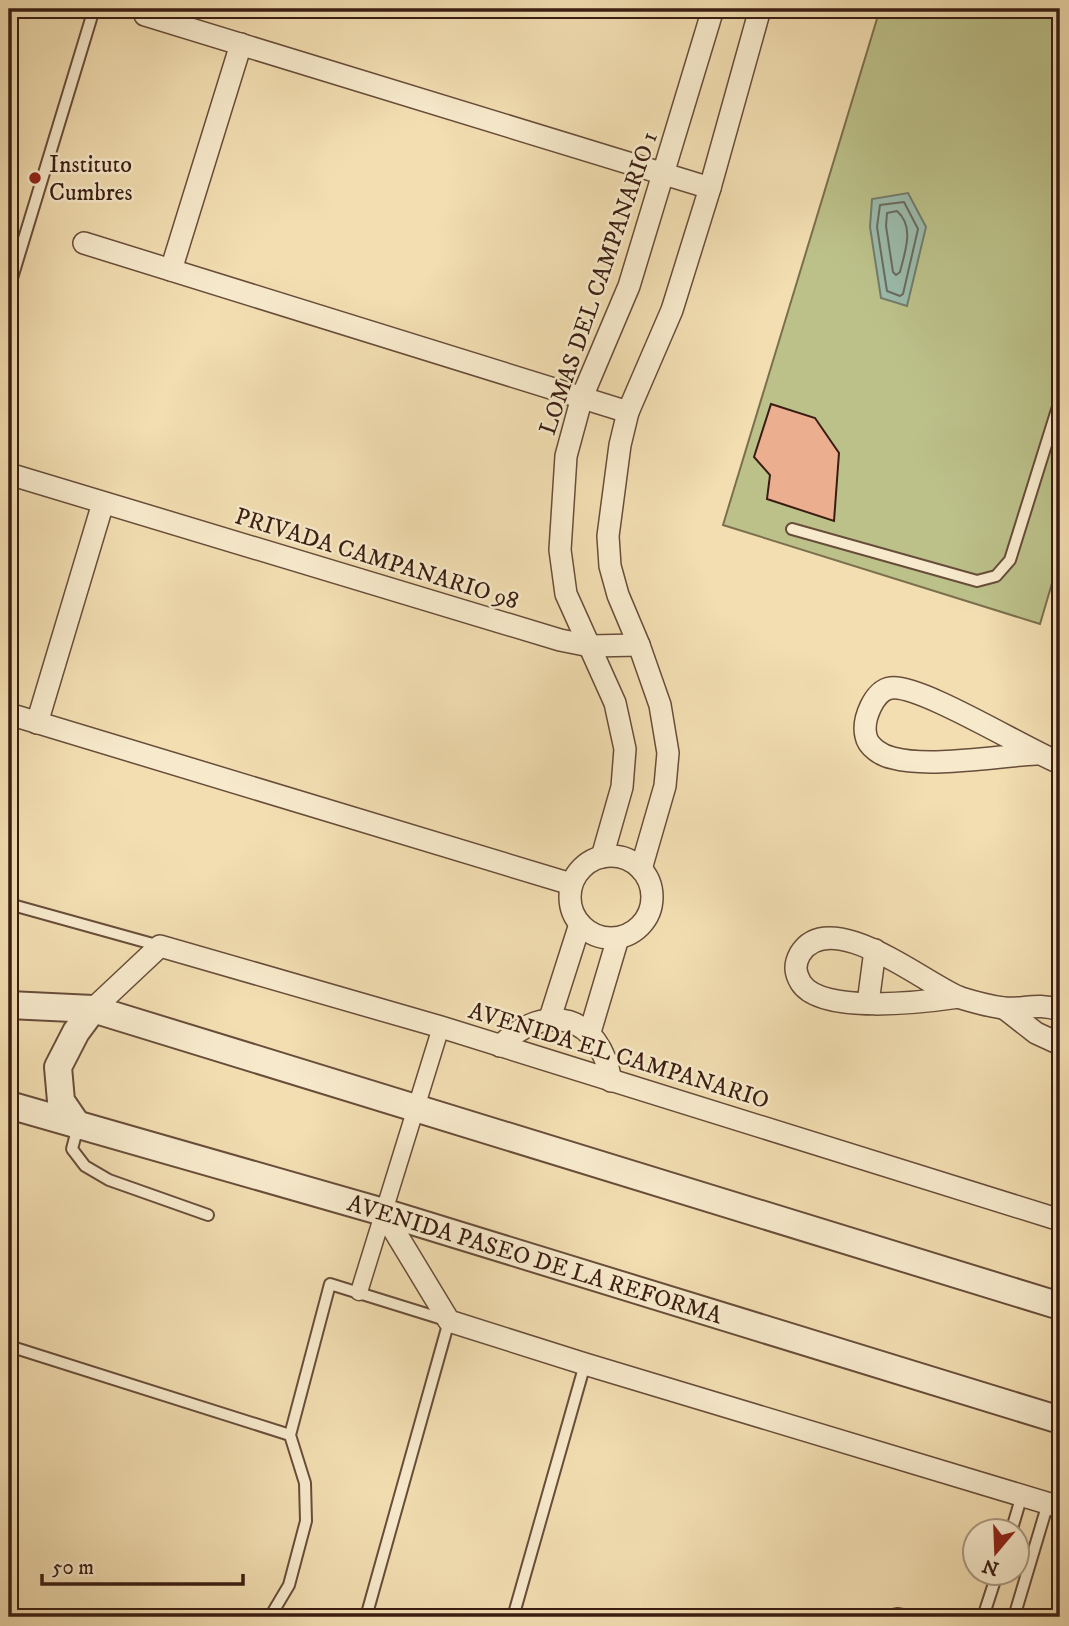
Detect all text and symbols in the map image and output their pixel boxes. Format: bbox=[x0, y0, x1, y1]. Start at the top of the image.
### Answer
street label: LOMAS DEL CAMPANARIO 1 bbox=[533, 128, 665, 439]
place label: Instituto Cumbres bbox=[49, 150, 133, 208]
marker: Instituto Cumbres bbox=[27, 170, 43, 186]
street label: PRIVADA CAMPANARIO 98 bbox=[231, 501, 522, 616]
street label: AVENIDA EL CAMPANARIO bbox=[465, 996, 773, 1116]
street label: AVENIDA PASEO DE LA REFORMA bbox=[344, 1189, 726, 1332]
north arrow bbox=[960, 1518, 1030, 1588]
scale bar bbox=[42, 1542, 243, 1586]
text: N bbox=[979, 1553, 1002, 1580]
text: 50 m bbox=[52, 1555, 94, 1581]

